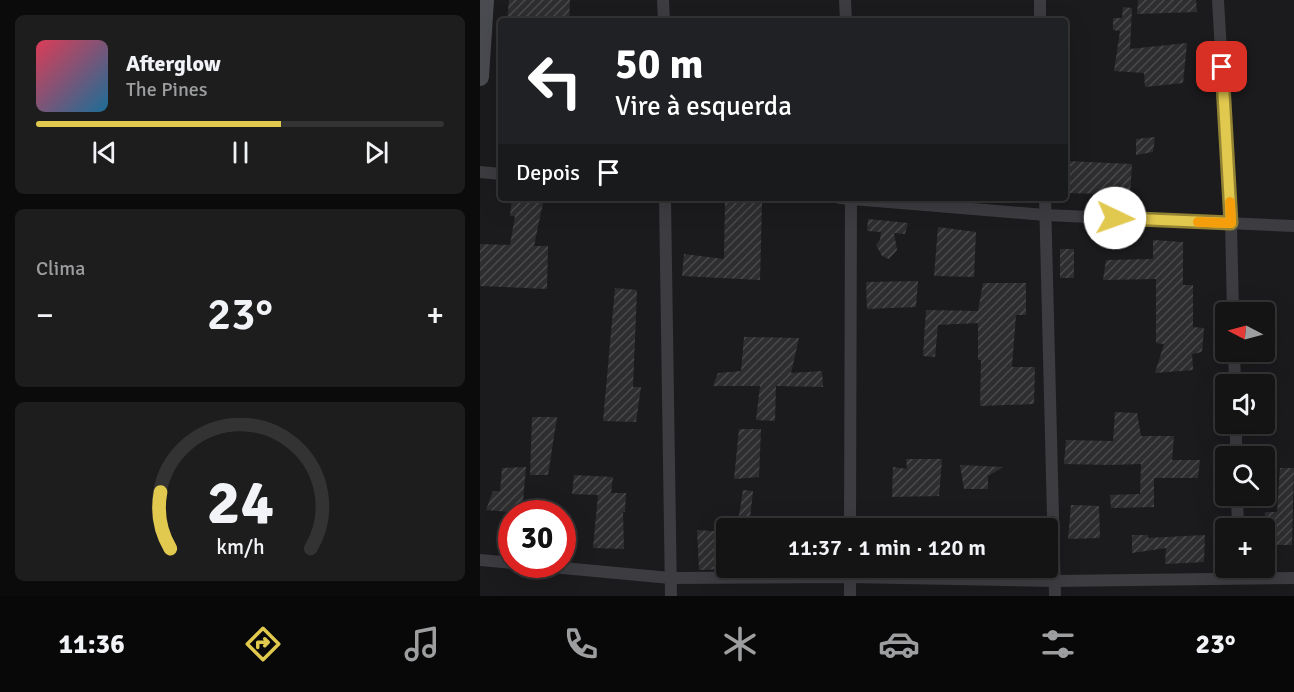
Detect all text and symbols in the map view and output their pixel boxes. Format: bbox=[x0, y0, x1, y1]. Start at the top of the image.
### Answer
text: 50 m bbox=[615, 39, 704, 90]
pin bbox=[1196, 41, 1247, 92]
icon: left bbox=[516, 42, 594, 120]
text: Afterglow bbox=[126, 50, 221, 77]
icon: arrive bbox=[1205, 50, 1238, 83]
text: The Pines bbox=[126, 77, 208, 102]
text: Vire à esquerda bbox=[615, 90, 792, 123]
icon: previous bbox=[88, 136, 121, 169]
icon: pause bbox=[224, 136, 257, 169]
icon: next bbox=[360, 136, 393, 169]
icon: arrive bbox=[592, 156, 625, 189]
text: Depois bbox=[516, 159, 580, 186]
position arrow bbox=[1083, 186, 1147, 250]
text: Clima bbox=[36, 256, 85, 281]
text: 23° bbox=[207, 287, 273, 342]
text: − bbox=[36, 295, 54, 336]
text: + bbox=[426, 295, 444, 336]
north arrow bbox=[1215, 302, 1275, 362]
map controls bbox=[1215, 302, 1275, 578]
button: sound bbox=[1215, 374, 1275, 434]
button: search bbox=[1215, 446, 1275, 506]
text: 24 bbox=[206, 464, 274, 541]
speed limit sign: 30 bbox=[498, 500, 576, 578]
button: + bbox=[1215, 518, 1275, 578]
text: km/h bbox=[216, 534, 264, 560]
text: 11:37 · 1 min · 120 m bbox=[788, 534, 986, 561]
icon: directions bbox=[242, 623, 284, 665]
icon: music bbox=[401, 623, 443, 665]
icon: phone bbox=[560, 623, 602, 665]
icon: climate bbox=[719, 623, 761, 665]
icon: car bbox=[878, 623, 920, 665]
icon: filters bbox=[1037, 623, 1079, 665]
text: 11:36 bbox=[58, 628, 125, 661]
text: 23° bbox=[1196, 628, 1236, 661]

